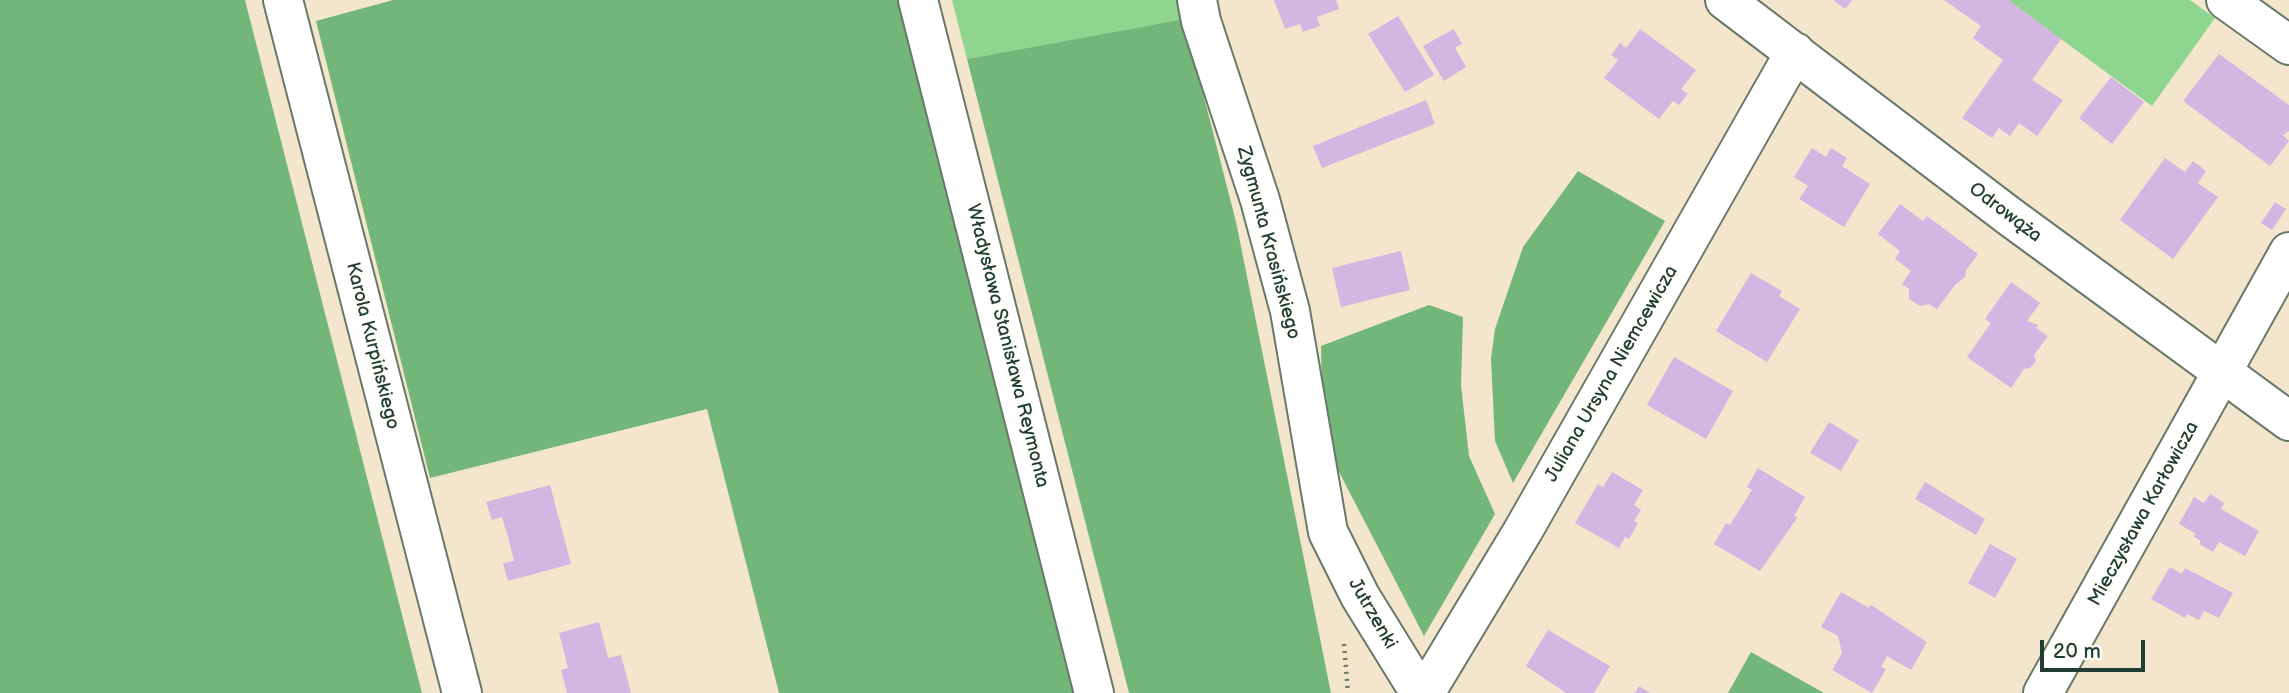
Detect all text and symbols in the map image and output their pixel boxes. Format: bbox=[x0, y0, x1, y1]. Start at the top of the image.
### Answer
street label: Zygmunta Krasińskiego bbox=[1231, 144, 1305, 342]
street label: Odrowąża bbox=[1964, 178, 2046, 248]
street label: Władysława Stanisława Reymonta bbox=[961, 202, 1053, 490]
street label: Karola Kurpińskiego bbox=[340, 260, 404, 432]
street label: Juliana Ursyna Niemcewicza bbox=[1541, 262, 1683, 486]
street label: Mieczysława Karłowicza bbox=[2084, 418, 2204, 610]
street label: Jutrzenki bbox=[1343, 575, 1401, 653]
scale bar bbox=[2044, 626, 2149, 670]
text: 20 m bbox=[2053, 639, 2101, 664]

